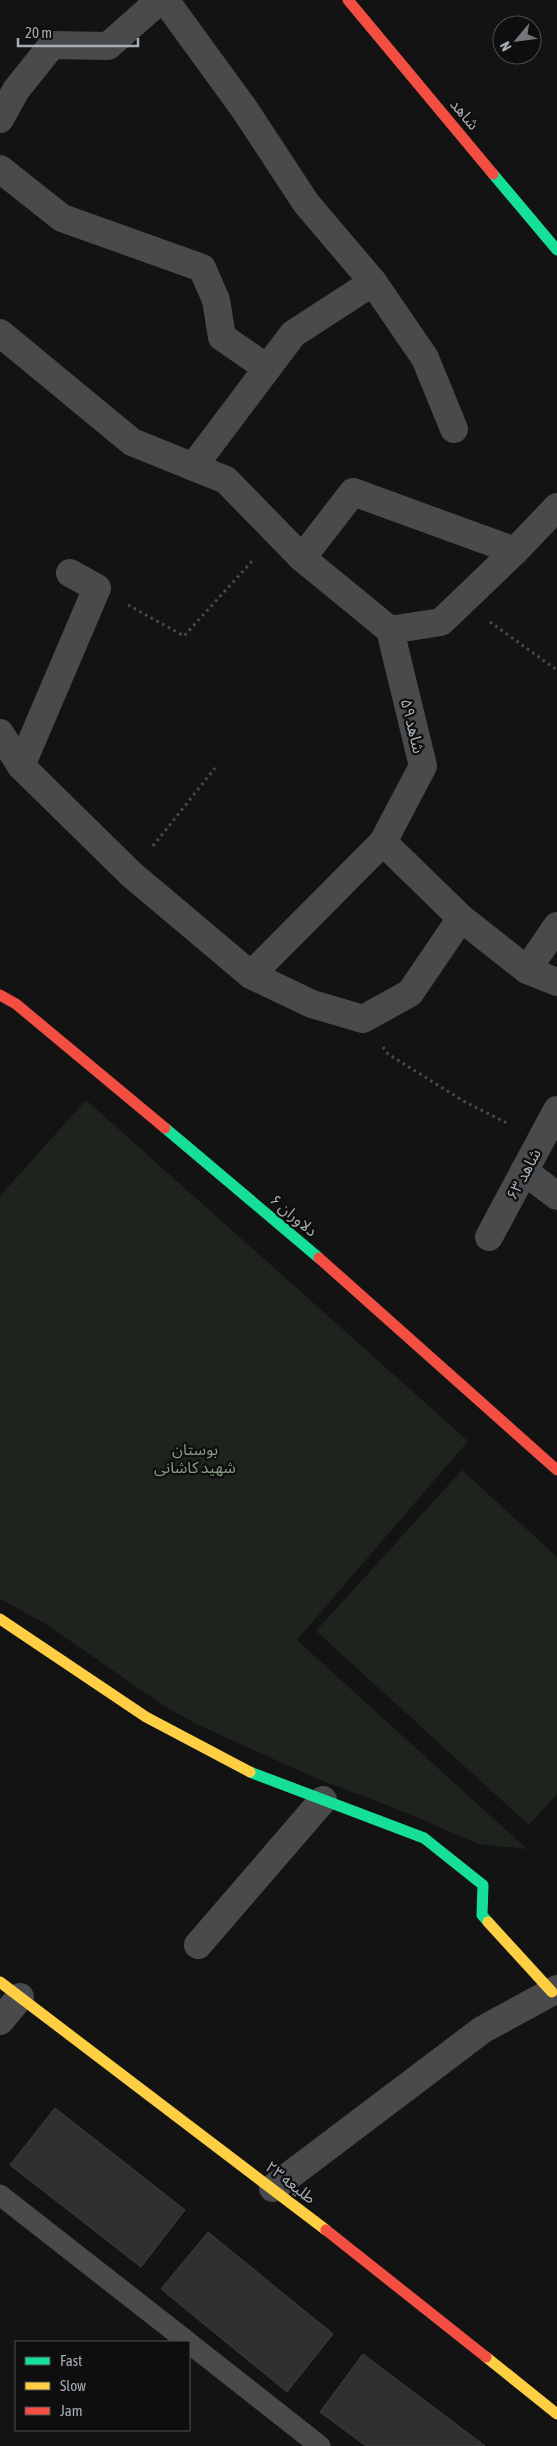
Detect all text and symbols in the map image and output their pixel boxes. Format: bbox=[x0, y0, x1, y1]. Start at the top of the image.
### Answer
scale bar bbox=[18, 15, 138, 47]
north arrow bbox=[492, 15, 542, 65]
text: 20 m bbox=[25, 24, 52, 41]
text: N bbox=[497, 39, 515, 54]
street label: شاهد bbox=[447, 95, 483, 133]
street label: شاهد ۵۹ bbox=[398, 697, 428, 755]
street label: شاهد ۶۳ bbox=[502, 1145, 544, 1203]
street label: دلاوران ۶ bbox=[266, 1190, 321, 1241]
park label: بوستان شهید کاشانی bbox=[154, 1440, 236, 1477]
street label: طلیعه ۲۳ bbox=[262, 2157, 320, 2207]
legend bbox=[15, 2341, 190, 2431]
text: Fast bbox=[60, 2352, 82, 2369]
text: Slow bbox=[60, 2377, 86, 2394]
text: Jam bbox=[60, 2402, 83, 2419]

